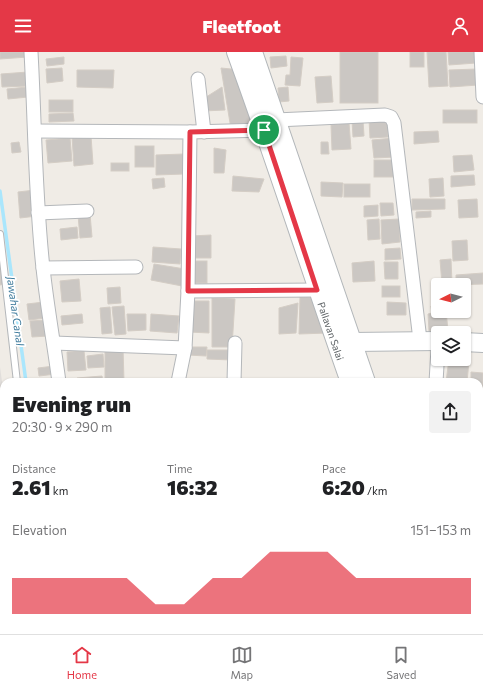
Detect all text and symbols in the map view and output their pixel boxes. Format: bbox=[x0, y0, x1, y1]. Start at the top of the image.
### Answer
icon: menu bbox=[12, 15, 34, 37]
text: Fleetfoot bbox=[202, 15, 281, 37]
icon: person bbox=[449, 15, 471, 37]
pin bbox=[247, 113, 281, 147]
icon: arrive bbox=[253, 119, 275, 141]
water label: Jawahar Canal bbox=[4, 275, 27, 347]
north arrow bbox=[431, 278, 471, 318]
map controls bbox=[431, 278, 471, 366]
street label: Pallavan Salai bbox=[315, 300, 347, 362]
button: layers bbox=[431, 326, 471, 366]
text: Evening run bbox=[12, 390, 131, 417]
button: share bbox=[429, 391, 471, 433]
text: 20:30 · 9 × 290 m bbox=[12, 419, 112, 435]
text: Distance bbox=[12, 462, 56, 475]
text: Time bbox=[167, 462, 192, 475]
text: Pace bbox=[322, 462, 346, 475]
text: 2.61 bbox=[12, 475, 51, 499]
text: 16:32 bbox=[167, 475, 218, 499]
text: 6:20 bbox=[322, 475, 365, 499]
text: km bbox=[51, 484, 68, 497]
text: /km bbox=[365, 484, 387, 497]
text: Elevation bbox=[12, 522, 67, 538]
text: 151–153 m bbox=[410, 522, 471, 538]
tab: Home bbox=[67, 644, 97, 681]
tab: Map bbox=[230, 644, 253, 681]
tab: Saved bbox=[387, 644, 416, 681]

